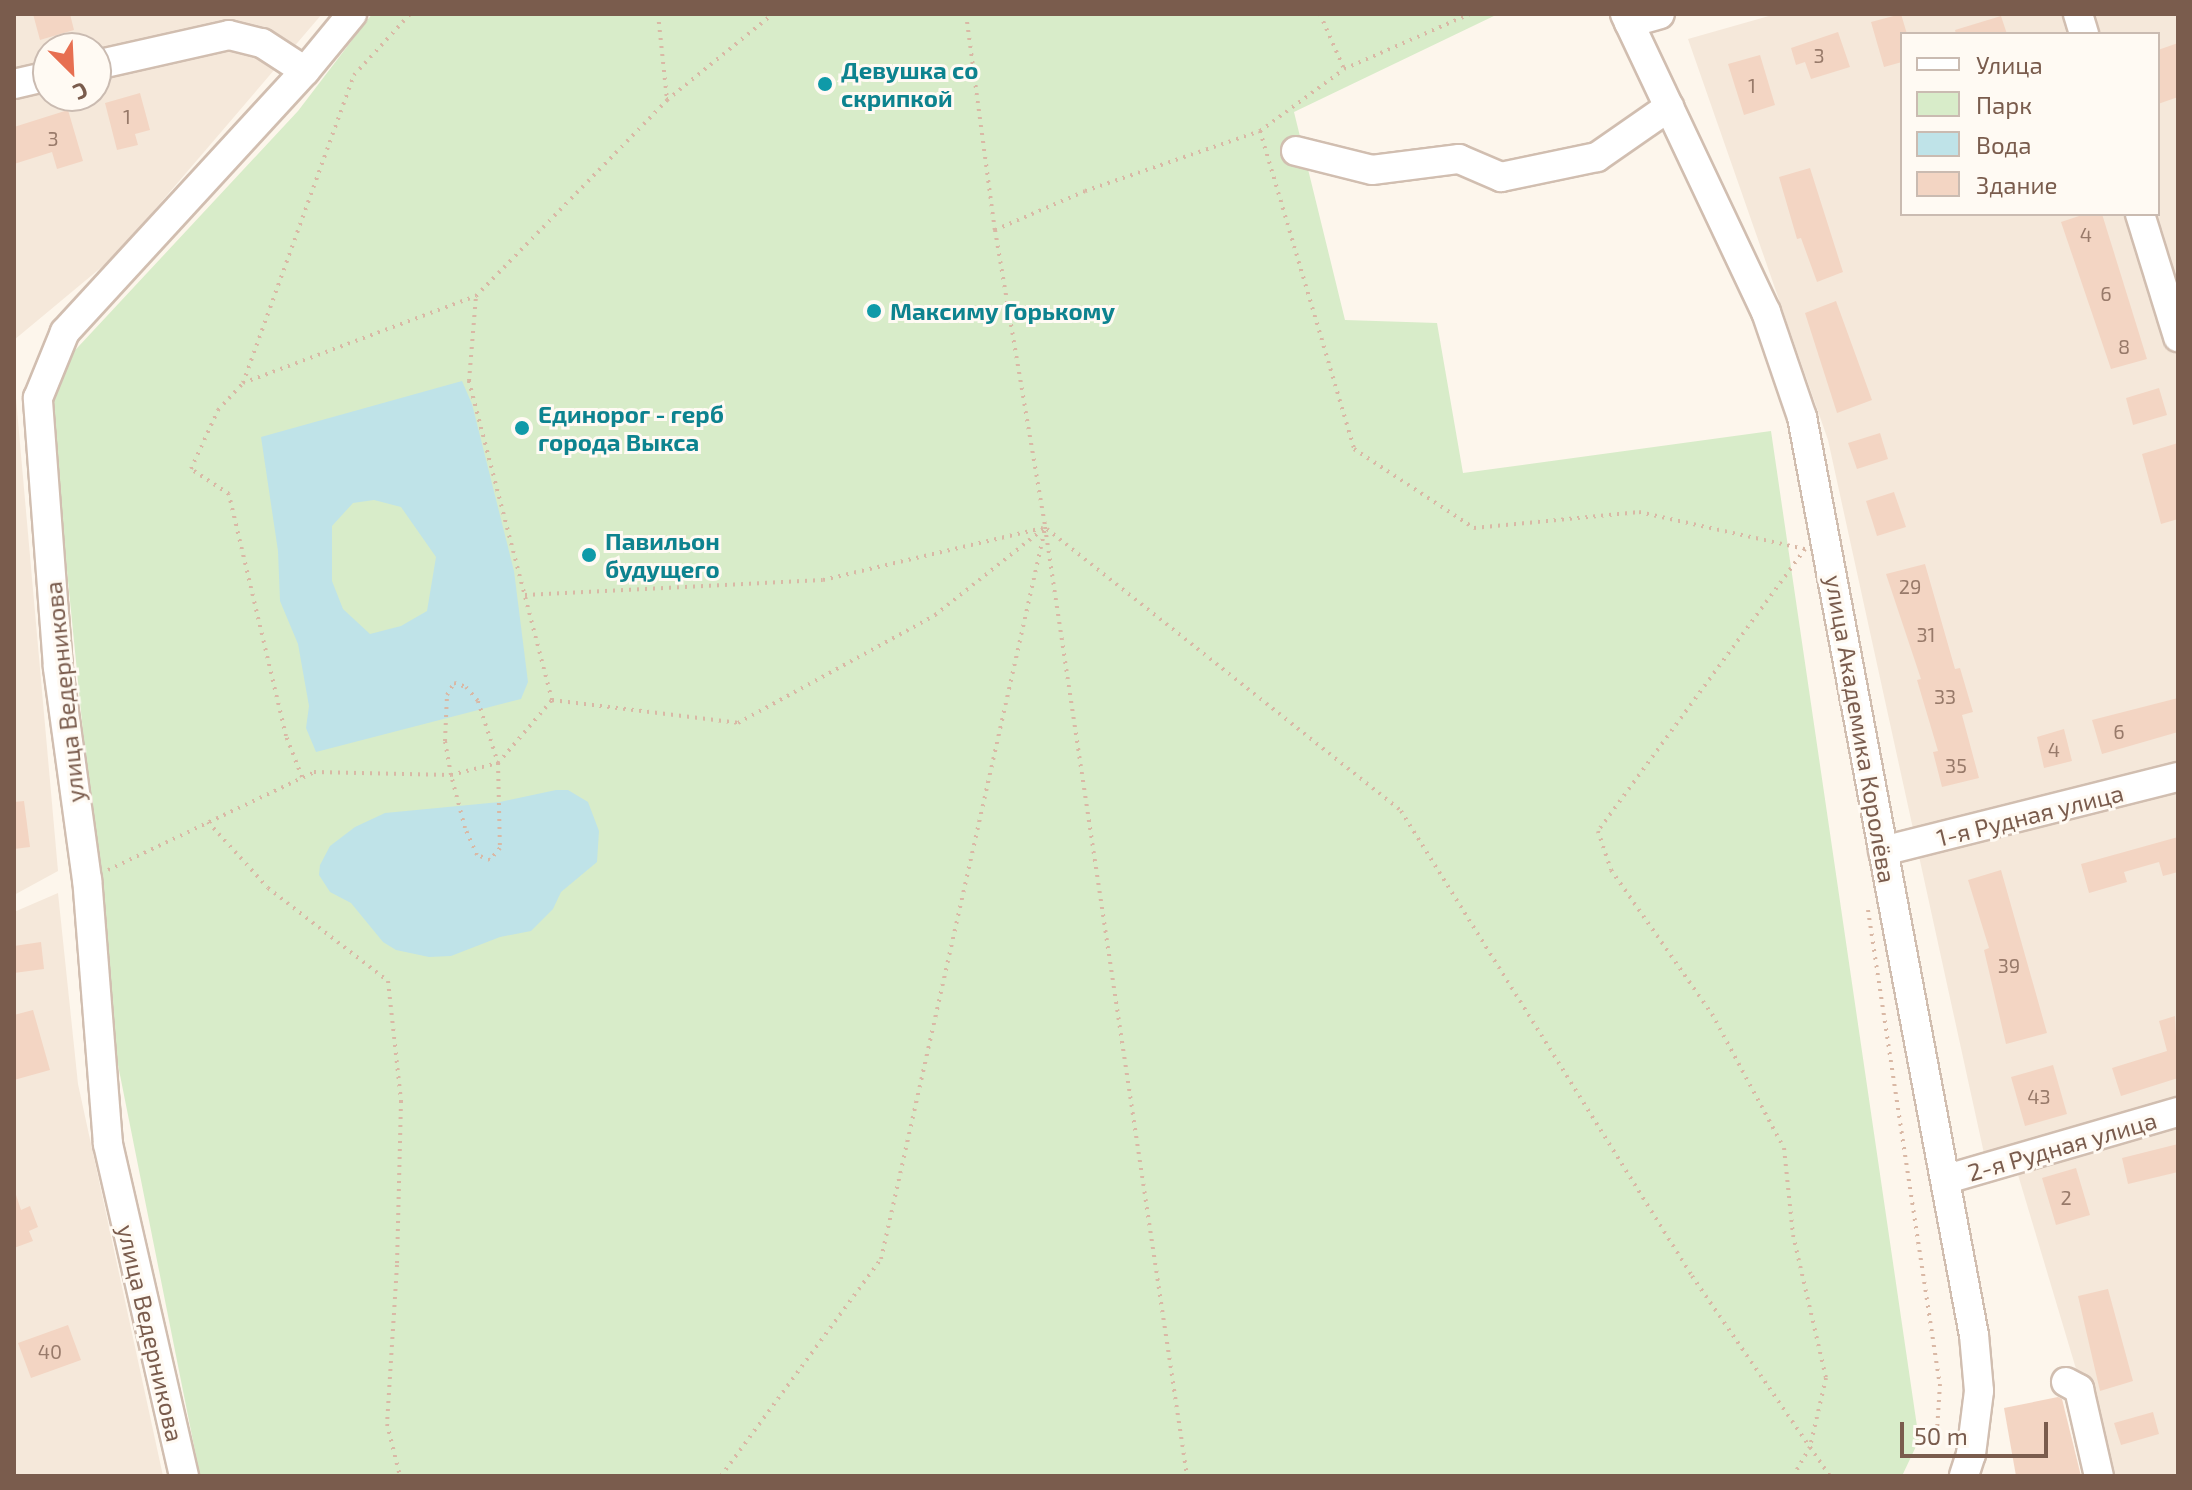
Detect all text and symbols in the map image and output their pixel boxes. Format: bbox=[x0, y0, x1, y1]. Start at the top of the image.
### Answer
north arrow bbox=[32, 32, 112, 112]
legend bbox=[1900, 32, 2160, 216]
house number: 3 bbox=[1813, 43, 1825, 67]
text: Улица bbox=[1976, 50, 2043, 79]
place label: Девушка со скрипкой bbox=[841, 56, 978, 112]
house number: 1 bbox=[1748, 73, 1756, 97]
marker: Девушка со скрипкой bbox=[816, 75, 834, 93]
text: С bbox=[70, 78, 92, 107]
text: Парк bbox=[1976, 90, 2032, 119]
house number: 1 bbox=[123, 104, 131, 128]
house number: 3 bbox=[47, 126, 59, 150]
text: Вода bbox=[1976, 130, 2032, 159]
text: Здание bbox=[1976, 170, 2058, 199]
house number: 4 bbox=[2080, 222, 2092, 246]
house number: 6 bbox=[2100, 281, 2112, 305]
place label: Максиму Горькому bbox=[890, 297, 1115, 325]
marker: Максиму Горькому bbox=[865, 302, 883, 320]
house number: 8 bbox=[2118, 334, 2130, 358]
place label: Единорог - герб города Выкса bbox=[538, 400, 724, 456]
marker: Единорог - герб города Выкса bbox=[513, 419, 531, 437]
place label: Павильон будущего bbox=[605, 527, 720, 583]
marker: Павильон будущего bbox=[580, 546, 598, 564]
street label: улица Академика Королёва bbox=[1820, 573, 1902, 885]
house number: 29 bbox=[1899, 574, 1921, 598]
street label: улица Ведерникова bbox=[38, 580, 90, 804]
house number: 31 bbox=[1916, 622, 1936, 646]
house number: 33 bbox=[1934, 684, 1956, 708]
house number: 6 bbox=[2113, 719, 2125, 743]
house number: 4 bbox=[2048, 737, 2060, 761]
house number: 35 bbox=[1945, 753, 1967, 777]
street label: 1-я Рудная улица bbox=[1934, 778, 2126, 852]
house number: 39 bbox=[1998, 953, 2020, 977]
house number: 43 bbox=[2027, 1084, 2051, 1108]
street label: 2-я Рудная улица bbox=[1964, 1105, 2160, 1187]
house number: 2 bbox=[2060, 1185, 2072, 1209]
street label: улица Ведерникова bbox=[112, 1222, 190, 1444]
house number: 40 bbox=[38, 1339, 62, 1363]
scale bar bbox=[1904, 1406, 2052, 1456]
text: 50 m bbox=[1914, 1421, 1968, 1450]

